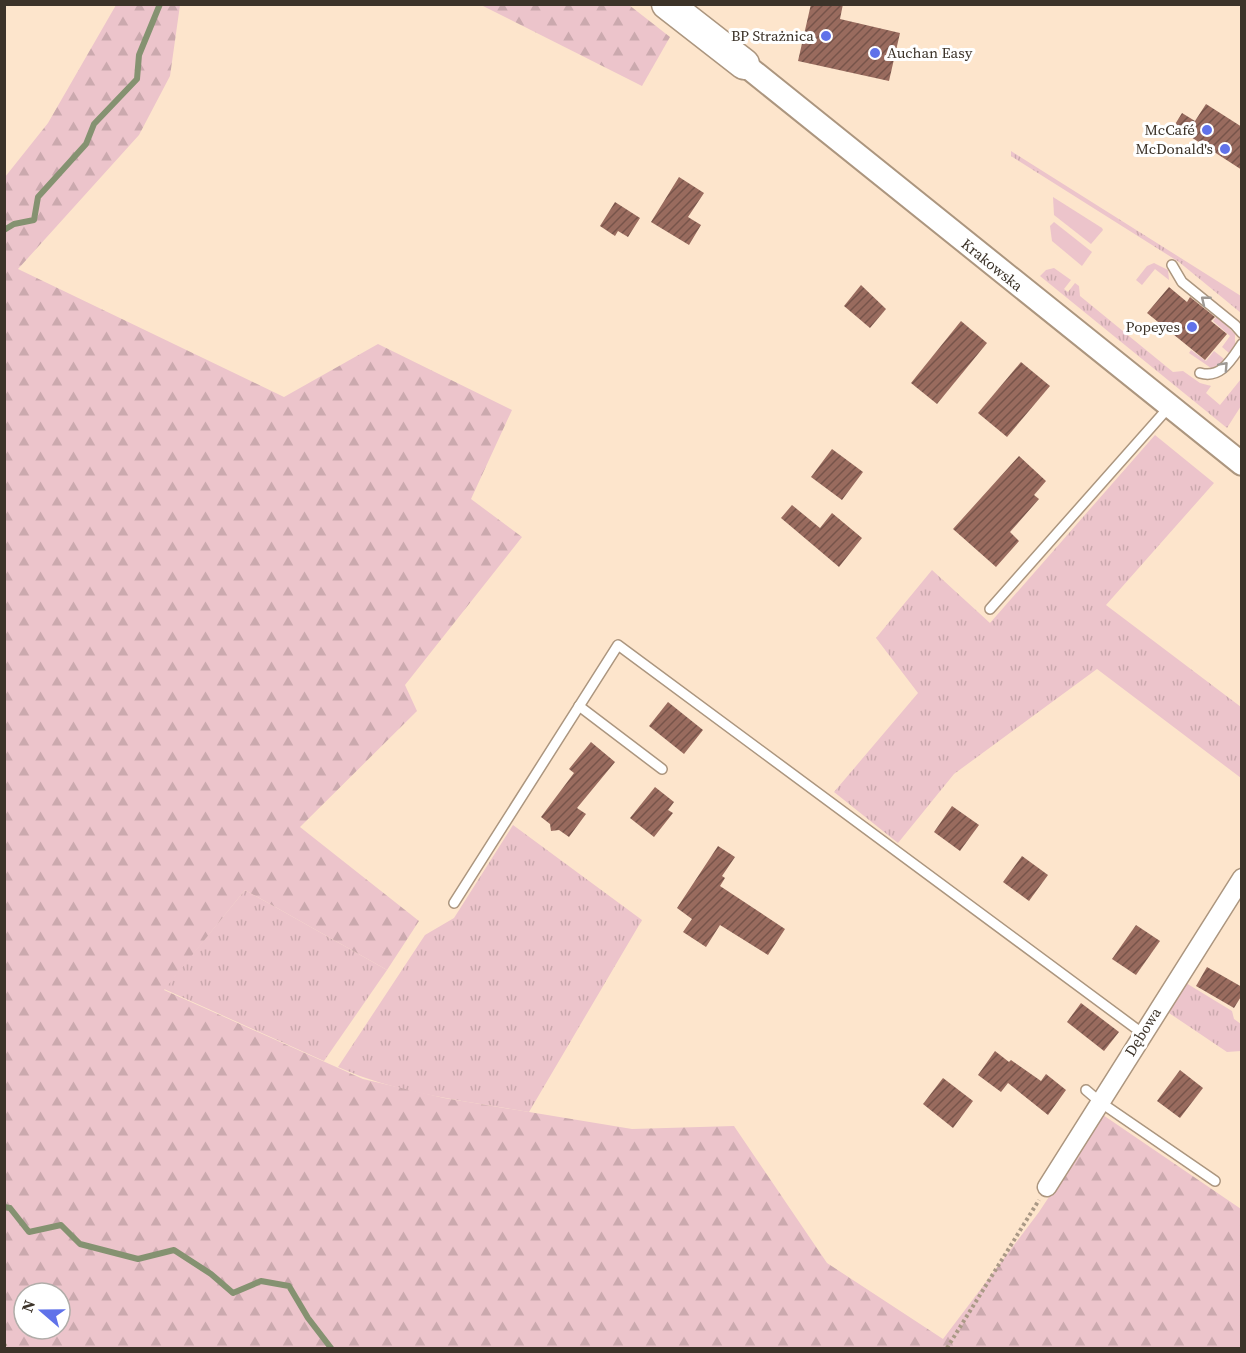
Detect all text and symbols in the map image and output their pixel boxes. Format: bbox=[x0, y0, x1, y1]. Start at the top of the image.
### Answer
place label: BP Strażnica bbox=[731, 25, 814, 46]
marker: BP Strażnica bbox=[819, 29, 833, 43]
place label: Auchan Easy bbox=[887, 42, 973, 63]
marker: Auchan Easy bbox=[868, 46, 882, 60]
place label: McCafé bbox=[1145, 119, 1195, 140]
marker: McCafé bbox=[1200, 123, 1214, 137]
place label: McDonald's bbox=[1136, 138, 1213, 159]
marker: McDonald's bbox=[1218, 142, 1232, 156]
street label: Krakowska bbox=[957, 233, 1028, 296]
one-way arrow bbox=[1200, 297, 1211, 308]
place label: Popeyes bbox=[1126, 316, 1180, 337]
marker: Popeyes bbox=[1185, 320, 1199, 334]
one-way arrow bbox=[1217, 362, 1228, 372]
street label: Dębowa bbox=[1119, 1003, 1166, 1060]
north arrow bbox=[12, 1281, 72, 1341]
text: N bbox=[16, 1296, 40, 1315]

